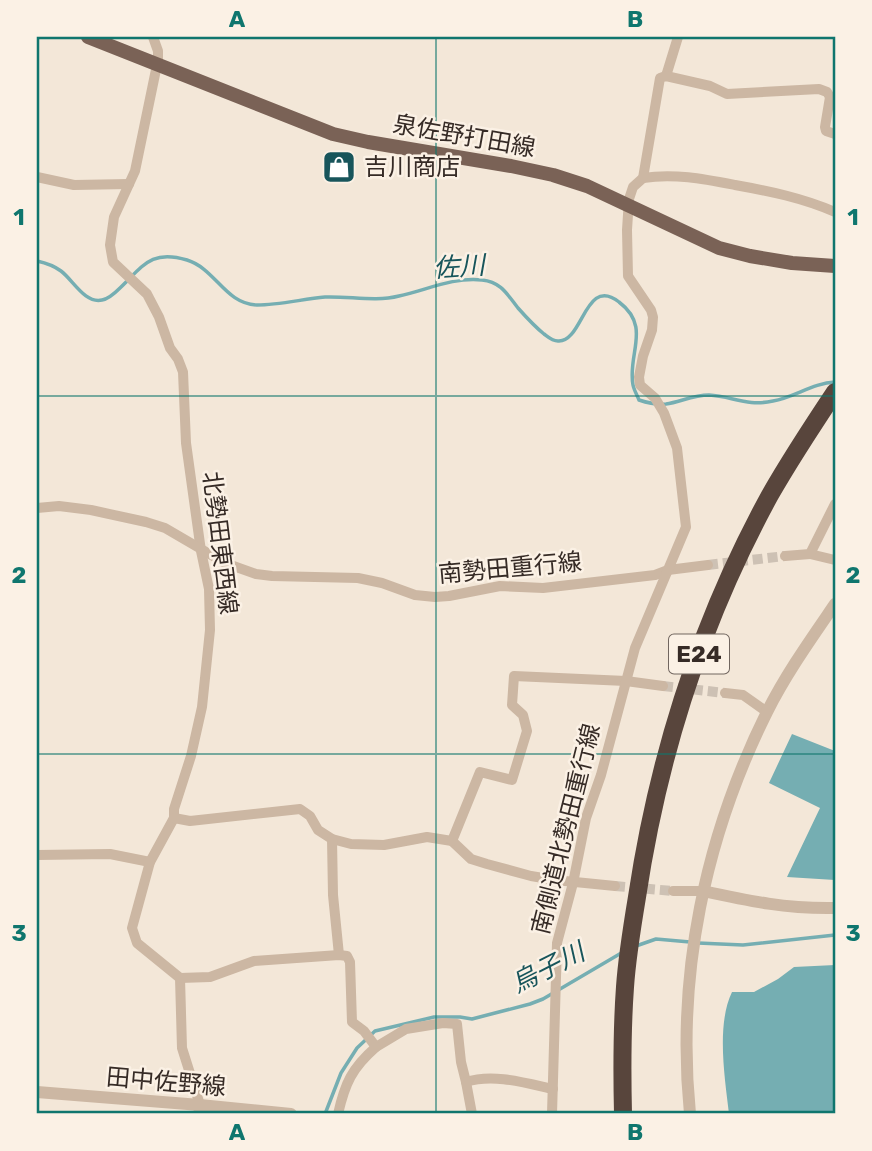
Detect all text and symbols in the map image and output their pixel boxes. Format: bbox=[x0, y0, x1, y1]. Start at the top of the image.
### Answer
text: A bbox=[229, 5, 246, 33]
text: B bbox=[627, 5, 643, 33]
street label: 泉佐野打田線 bbox=[391, 110, 537, 162]
shop icon: 吉川商店 bbox=[320, 148, 358, 186]
place label: 吉川商店 bbox=[364, 153, 460, 181]
text: 1 bbox=[13, 203, 25, 231]
text: 1 bbox=[847, 203, 859, 231]
water label: 佐川 bbox=[432, 250, 489, 284]
street label: 北勢田東西線 bbox=[197, 470, 243, 616]
street label: 南勢田重行線 bbox=[437, 548, 583, 588]
text: 2 bbox=[12, 561, 26, 589]
text: 2 bbox=[846, 561, 860, 589]
road number: E24 bbox=[669, 634, 729, 674]
street label: 南側道北勢田重行線 bbox=[526, 721, 606, 937]
text: 3 bbox=[11, 919, 27, 947]
text: 3 bbox=[845, 919, 861, 947]
water label: 烏子川 bbox=[506, 935, 592, 1000]
street label: 田中佐野線 bbox=[105, 1063, 227, 1101]
text: A bbox=[229, 1118, 246, 1146]
text: B bbox=[627, 1118, 643, 1146]

